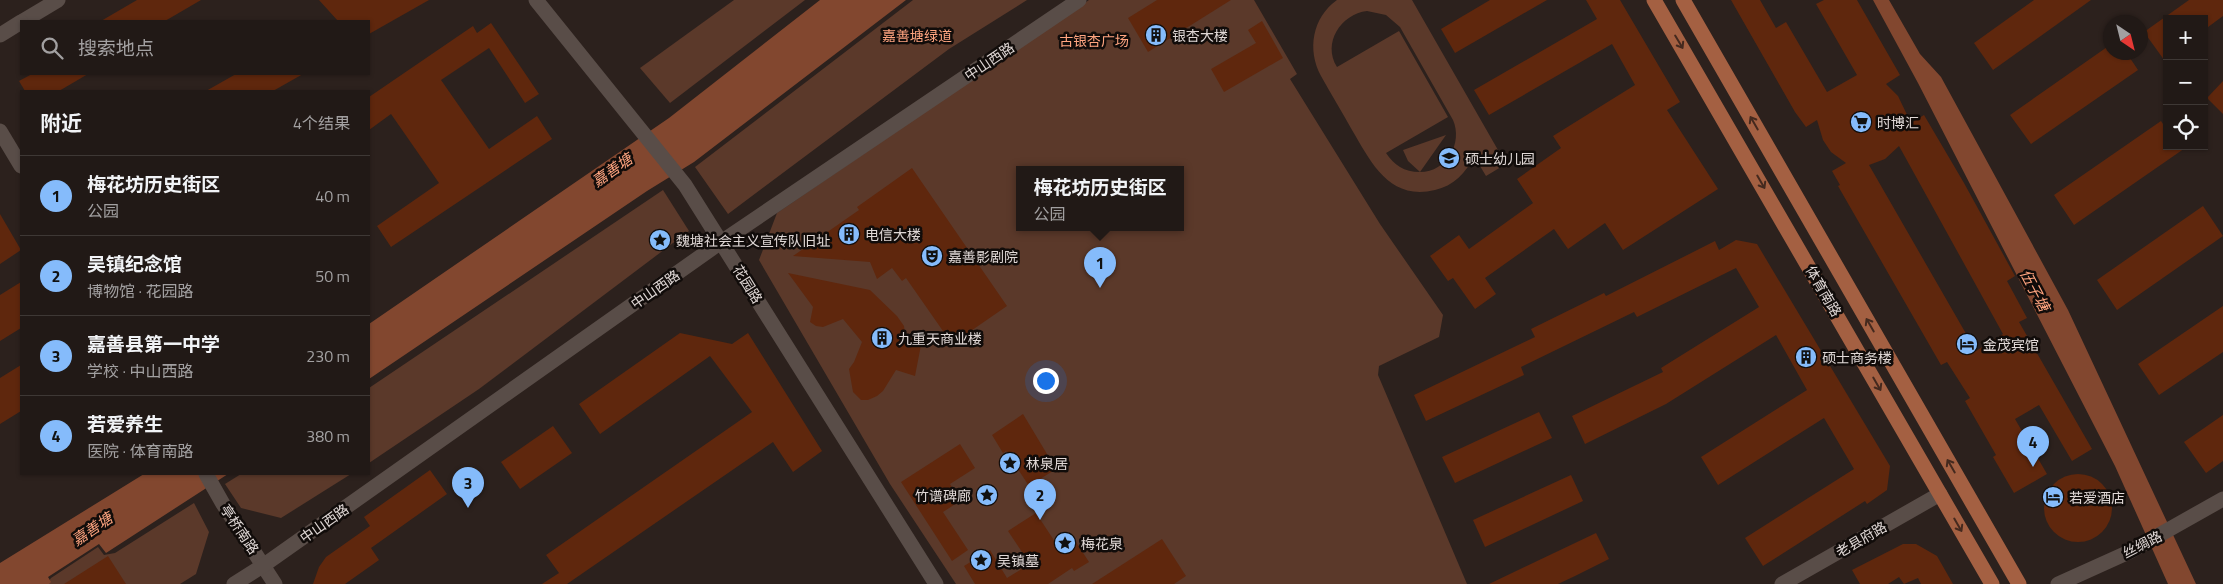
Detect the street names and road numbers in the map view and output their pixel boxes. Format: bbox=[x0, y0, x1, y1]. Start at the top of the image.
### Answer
street label: 中山西路 bbox=[960, 37, 1018, 85]
street label: 花园路 bbox=[728, 261, 768, 307]
street label: 体育南路 bbox=[1801, 262, 1847, 320]
street label: 中山西路 bbox=[626, 264, 684, 314]
street label: 中山西路 bbox=[295, 498, 353, 548]
street label: 亭桥南路 bbox=[216, 500, 264, 558]
street label: 老县府路 bbox=[1832, 516, 1890, 562]
street label: 丝绸路 bbox=[2119, 525, 2165, 563]

